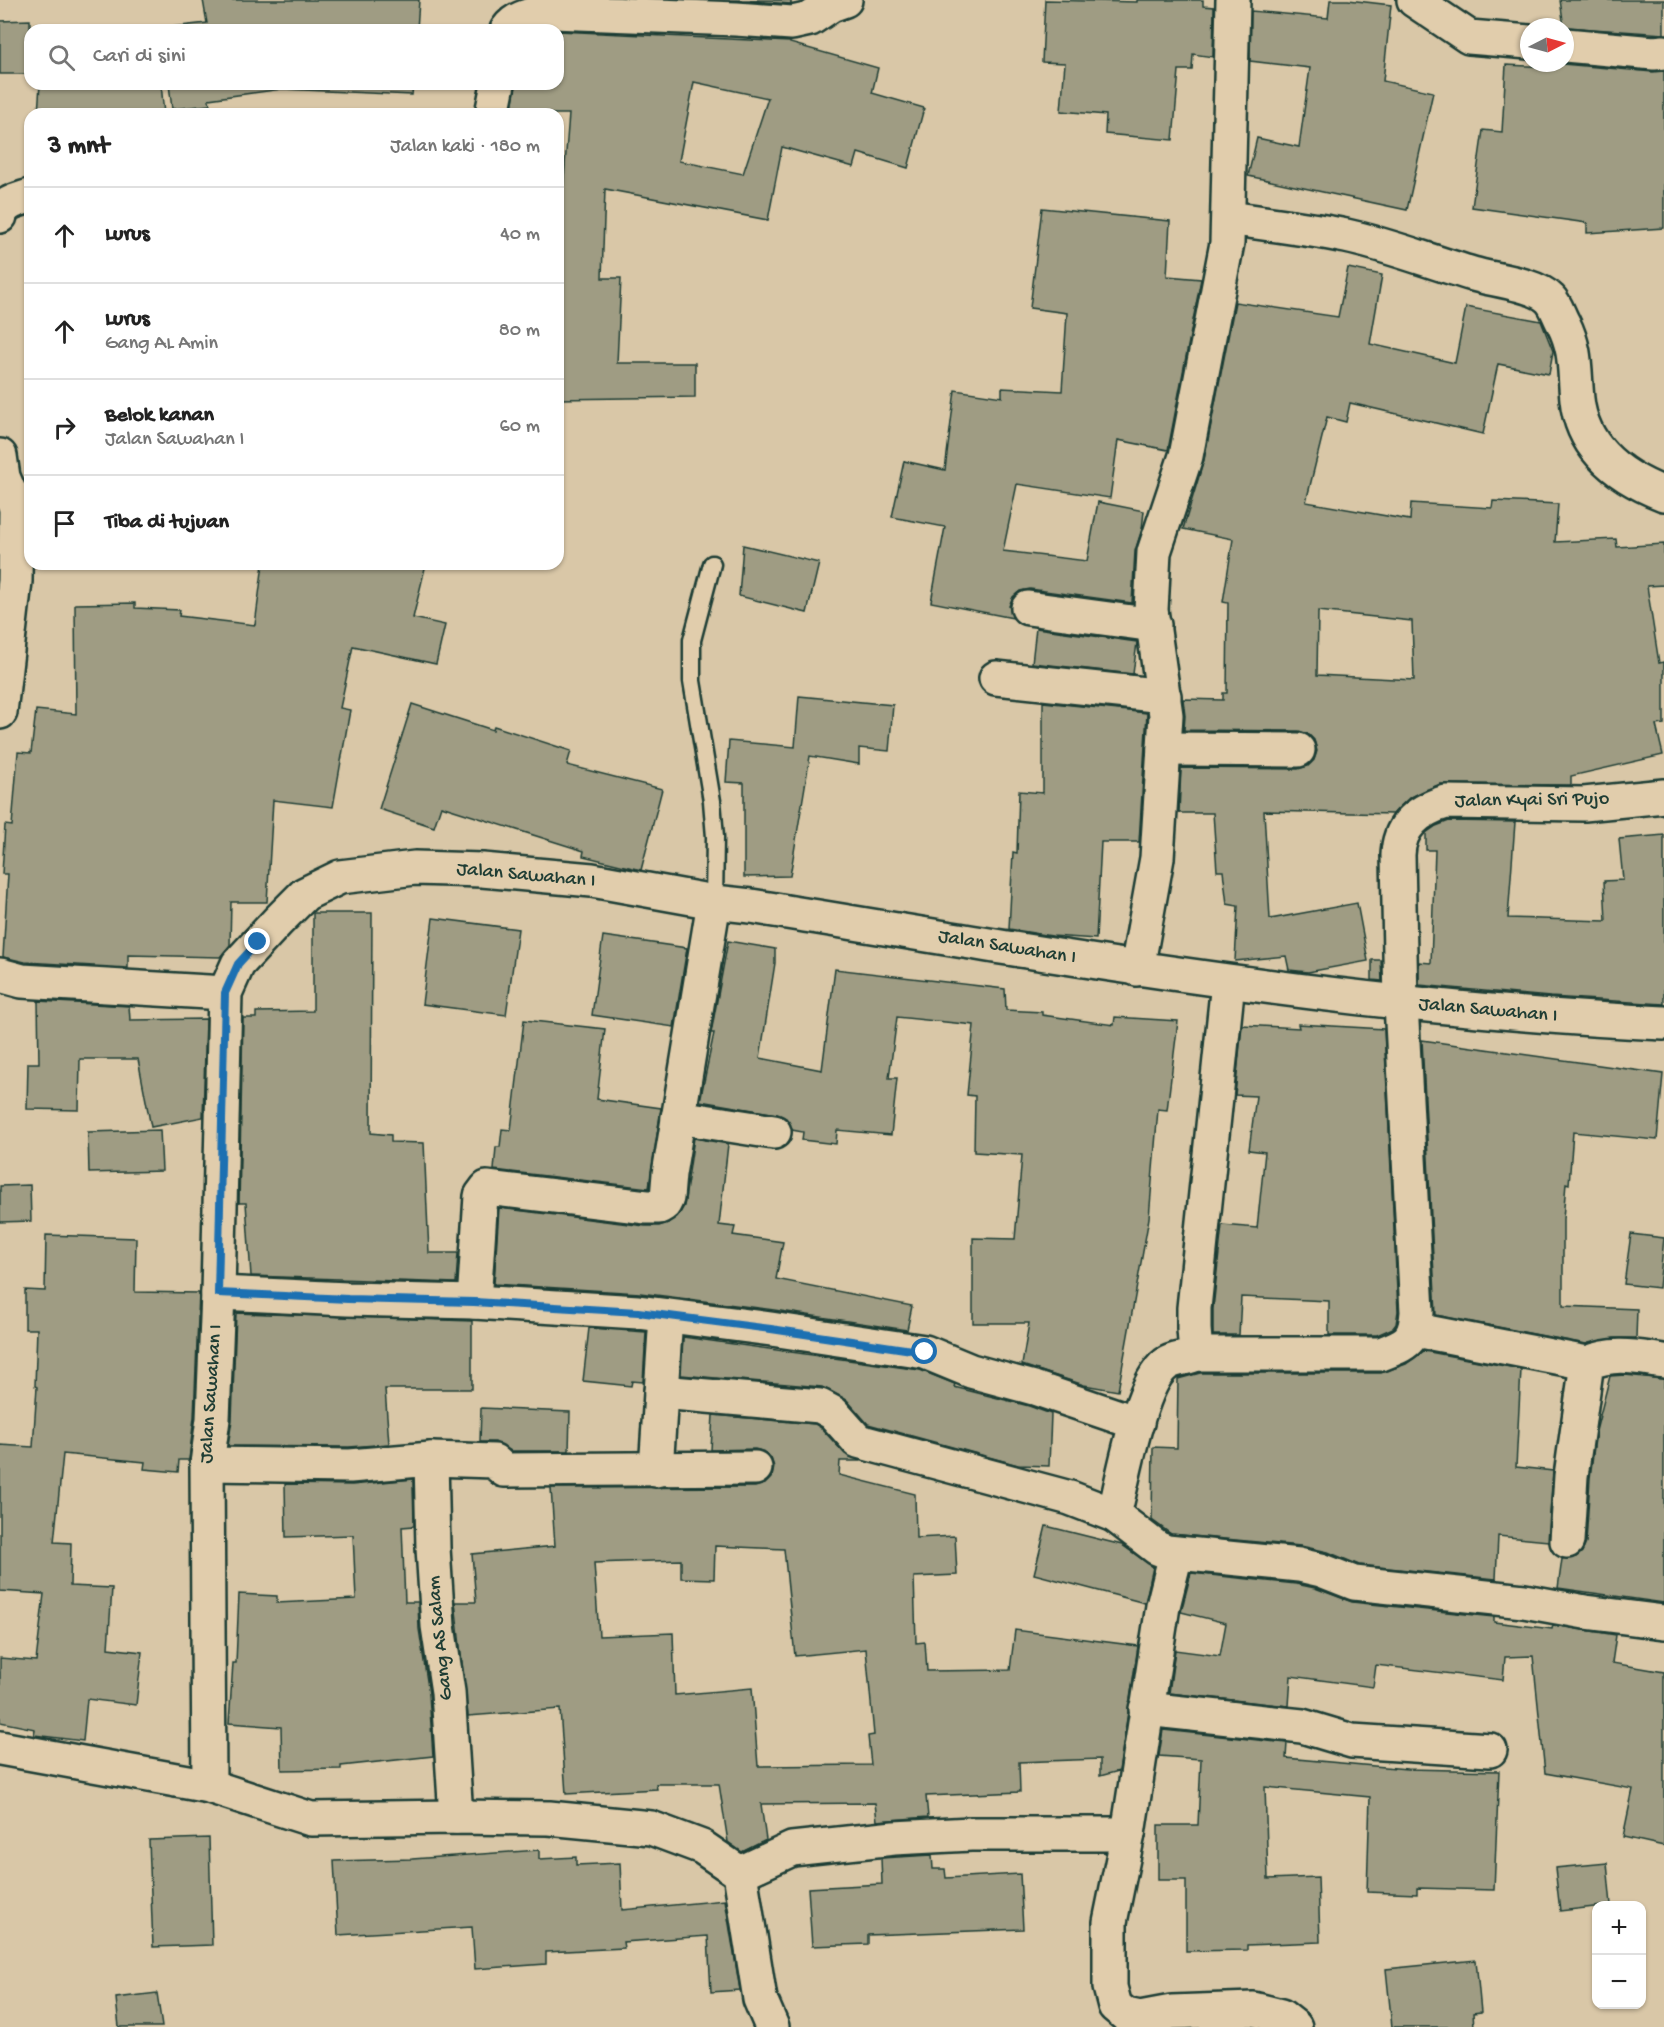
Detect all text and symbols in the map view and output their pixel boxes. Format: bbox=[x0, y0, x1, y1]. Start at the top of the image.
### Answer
north arrow bbox=[1520, 18, 1574, 72]
search box bbox=[24, 24, 564, 90]
icon: search bbox=[45, 41, 78, 74]
text: Cari di sini bbox=[93, 44, 186, 70]
text: 3 mnt bbox=[48, 132, 109, 163]
text: Jalan kaki · 180 m bbox=[390, 136, 540, 159]
icon: ahead bbox=[48, 219, 81, 252]
text: Lurus bbox=[105, 222, 150, 248]
text: 40 m bbox=[500, 224, 540, 247]
text: Lurus bbox=[105, 307, 150, 333]
icon: ahead bbox=[48, 315, 81, 348]
text: 80 m bbox=[499, 320, 540, 343]
text: Gang AL Amin bbox=[105, 333, 218, 356]
text: Belok kanan bbox=[105, 403, 214, 429]
icon: right bbox=[48, 411, 81, 444]
text: 60 m bbox=[500, 416, 540, 439]
text: Jalan Sawahan I bbox=[105, 429, 244, 452]
icon: arrive bbox=[48, 507, 81, 540]
text: Tiba di tujuan bbox=[105, 510, 229, 536]
street label: Jalan Kyai Sri Pujo bbox=[1455, 788, 1609, 814]
street label: Jalan Sawahan I bbox=[456, 858, 596, 894]
street label: Jalan Sawahan I bbox=[936, 926, 1078, 970]
route end bbox=[244, 928, 270, 954]
street label: Jalan Sawahan I bbox=[1418, 993, 1558, 1029]
street label: Jalan Sawahan I bbox=[196, 1324, 228, 1464]
route start bbox=[911, 1338, 937, 1364]
street label: Gang AS Salam bbox=[423, 1575, 459, 1701]
map controls bbox=[1592, 1901, 1646, 2009]
button: + bbox=[1592, 1901, 1646, 1955]
button: − bbox=[1592, 1955, 1646, 2009]

